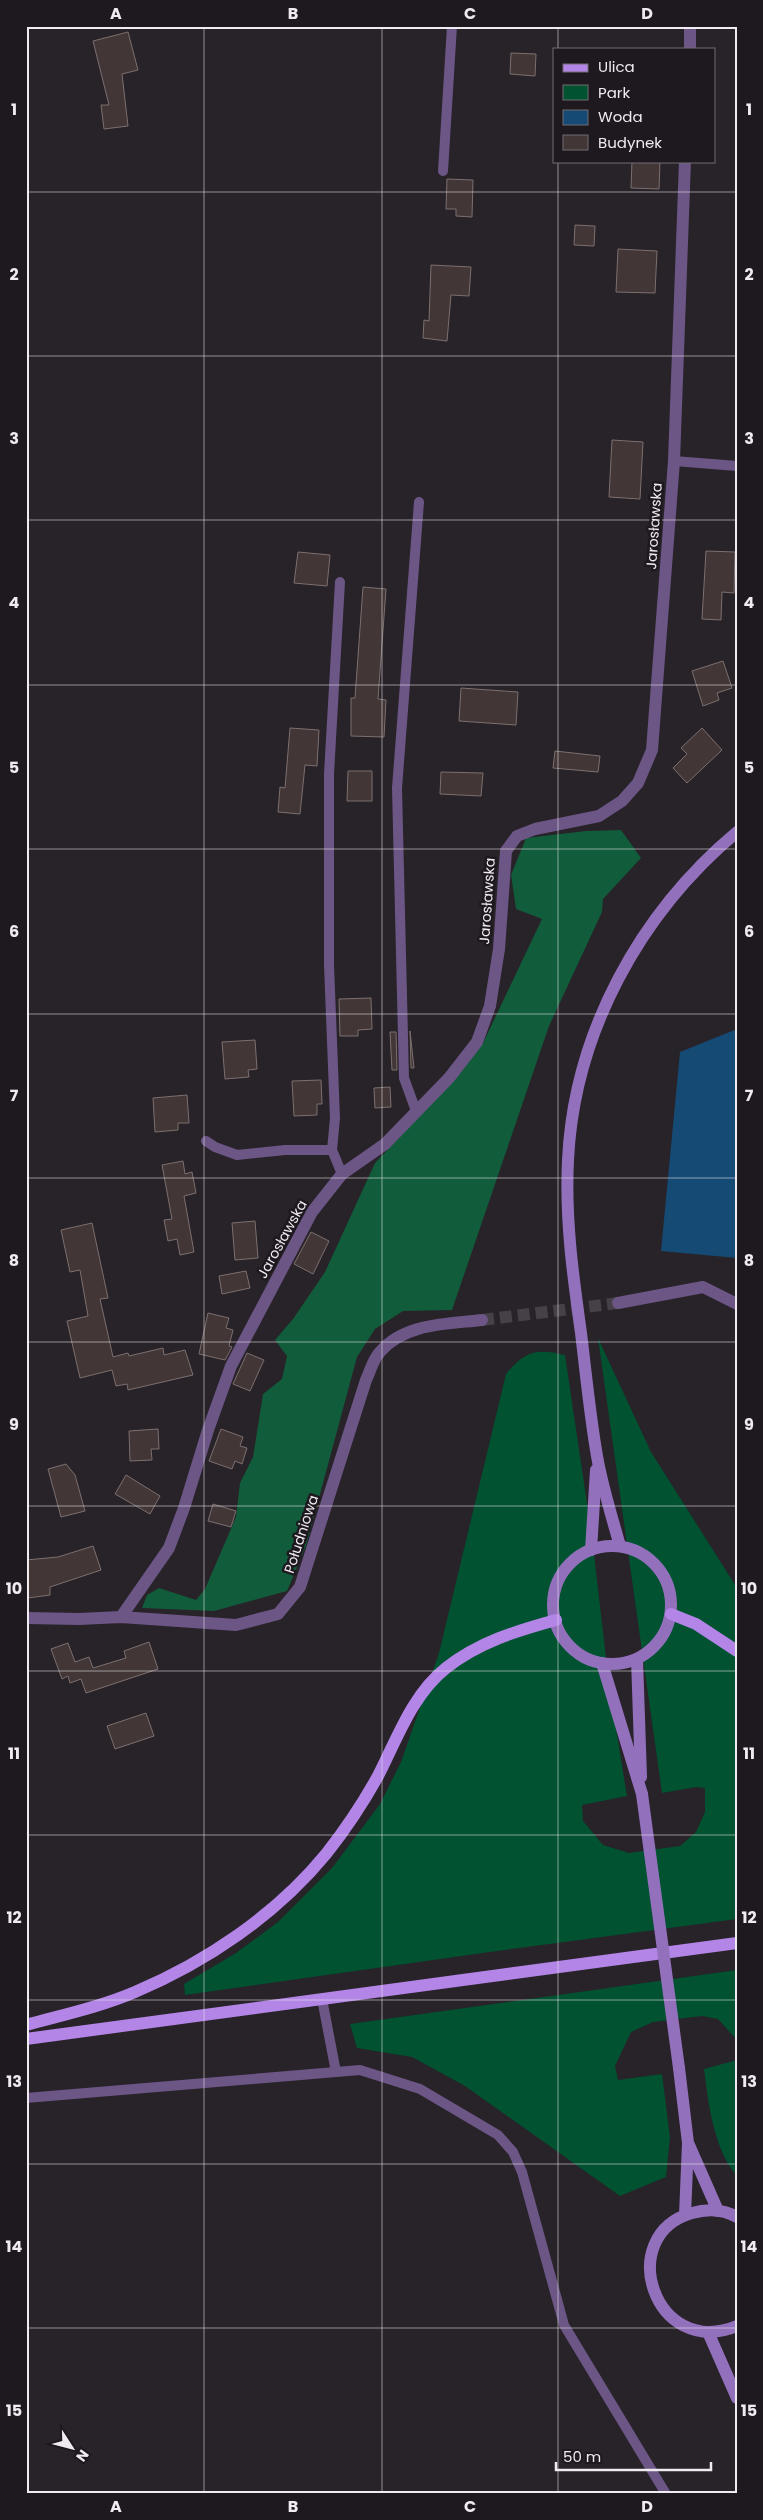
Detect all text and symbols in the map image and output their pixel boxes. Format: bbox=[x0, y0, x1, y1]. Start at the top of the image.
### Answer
text: A bbox=[110, 2, 122, 25]
text: B bbox=[288, 2, 298, 25]
text: C bbox=[464, 2, 476, 25]
text: D bbox=[641, 2, 653, 25]
legend bbox=[553, 48, 716, 162]
text: Ulica bbox=[598, 56, 635, 77]
text: Park bbox=[598, 82, 630, 103]
text: 1 bbox=[11, 98, 17, 121]
text: 1 bbox=[746, 98, 752, 121]
text: Woda bbox=[598, 106, 643, 127]
text: Budynek bbox=[598, 132, 662, 153]
text: 2 bbox=[9, 263, 19, 286]
text: 2 bbox=[744, 263, 754, 286]
text: 3 bbox=[9, 427, 19, 450]
text: 3 bbox=[744, 427, 754, 450]
street label: Jarosławska bbox=[641, 482, 667, 570]
text: 4 bbox=[9, 591, 20, 614]
text: 4 bbox=[744, 591, 755, 614]
text: 5 bbox=[9, 756, 19, 779]
text: 5 bbox=[744, 756, 754, 779]
street label: Jarosławska bbox=[474, 857, 500, 945]
text: 6 bbox=[9, 920, 19, 943]
text: 6 bbox=[744, 920, 754, 943]
text: 7 bbox=[10, 1084, 19, 1107]
text: 7 bbox=[745, 1084, 754, 1107]
street label: Jarosławska bbox=[252, 1196, 312, 1282]
text: 8 bbox=[9, 1249, 19, 1272]
text: 8 bbox=[744, 1249, 754, 1272]
text: 9 bbox=[9, 1413, 19, 1436]
text: 9 bbox=[744, 1413, 754, 1436]
street label: Południowa bbox=[279, 1492, 323, 1576]
text: 10 bbox=[6, 1577, 22, 1600]
text: 10 bbox=[741, 1577, 757, 1600]
text: 11 bbox=[8, 1742, 20, 1765]
text: 11 bbox=[743, 1742, 755, 1765]
text: 12 bbox=[6, 1906, 22, 1929]
text: 12 bbox=[741, 1906, 757, 1929]
text: 13 bbox=[6, 2070, 22, 2093]
text: 13 bbox=[741, 2070, 757, 2093]
text: 14 bbox=[6, 2235, 23, 2258]
text: 14 bbox=[741, 2235, 758, 2258]
text: 15 bbox=[6, 2399, 22, 2422]
text: 15 bbox=[741, 2399, 757, 2422]
north arrow bbox=[48, 2422, 98, 2472]
scale bar bbox=[556, 2440, 710, 2472]
text: N bbox=[71, 2446, 94, 2466]
text: 50 m bbox=[563, 2446, 601, 2467]
text: A bbox=[110, 2495, 122, 2518]
text: B bbox=[288, 2495, 298, 2518]
text: C bbox=[464, 2495, 476, 2518]
text: D bbox=[641, 2495, 653, 2518]

